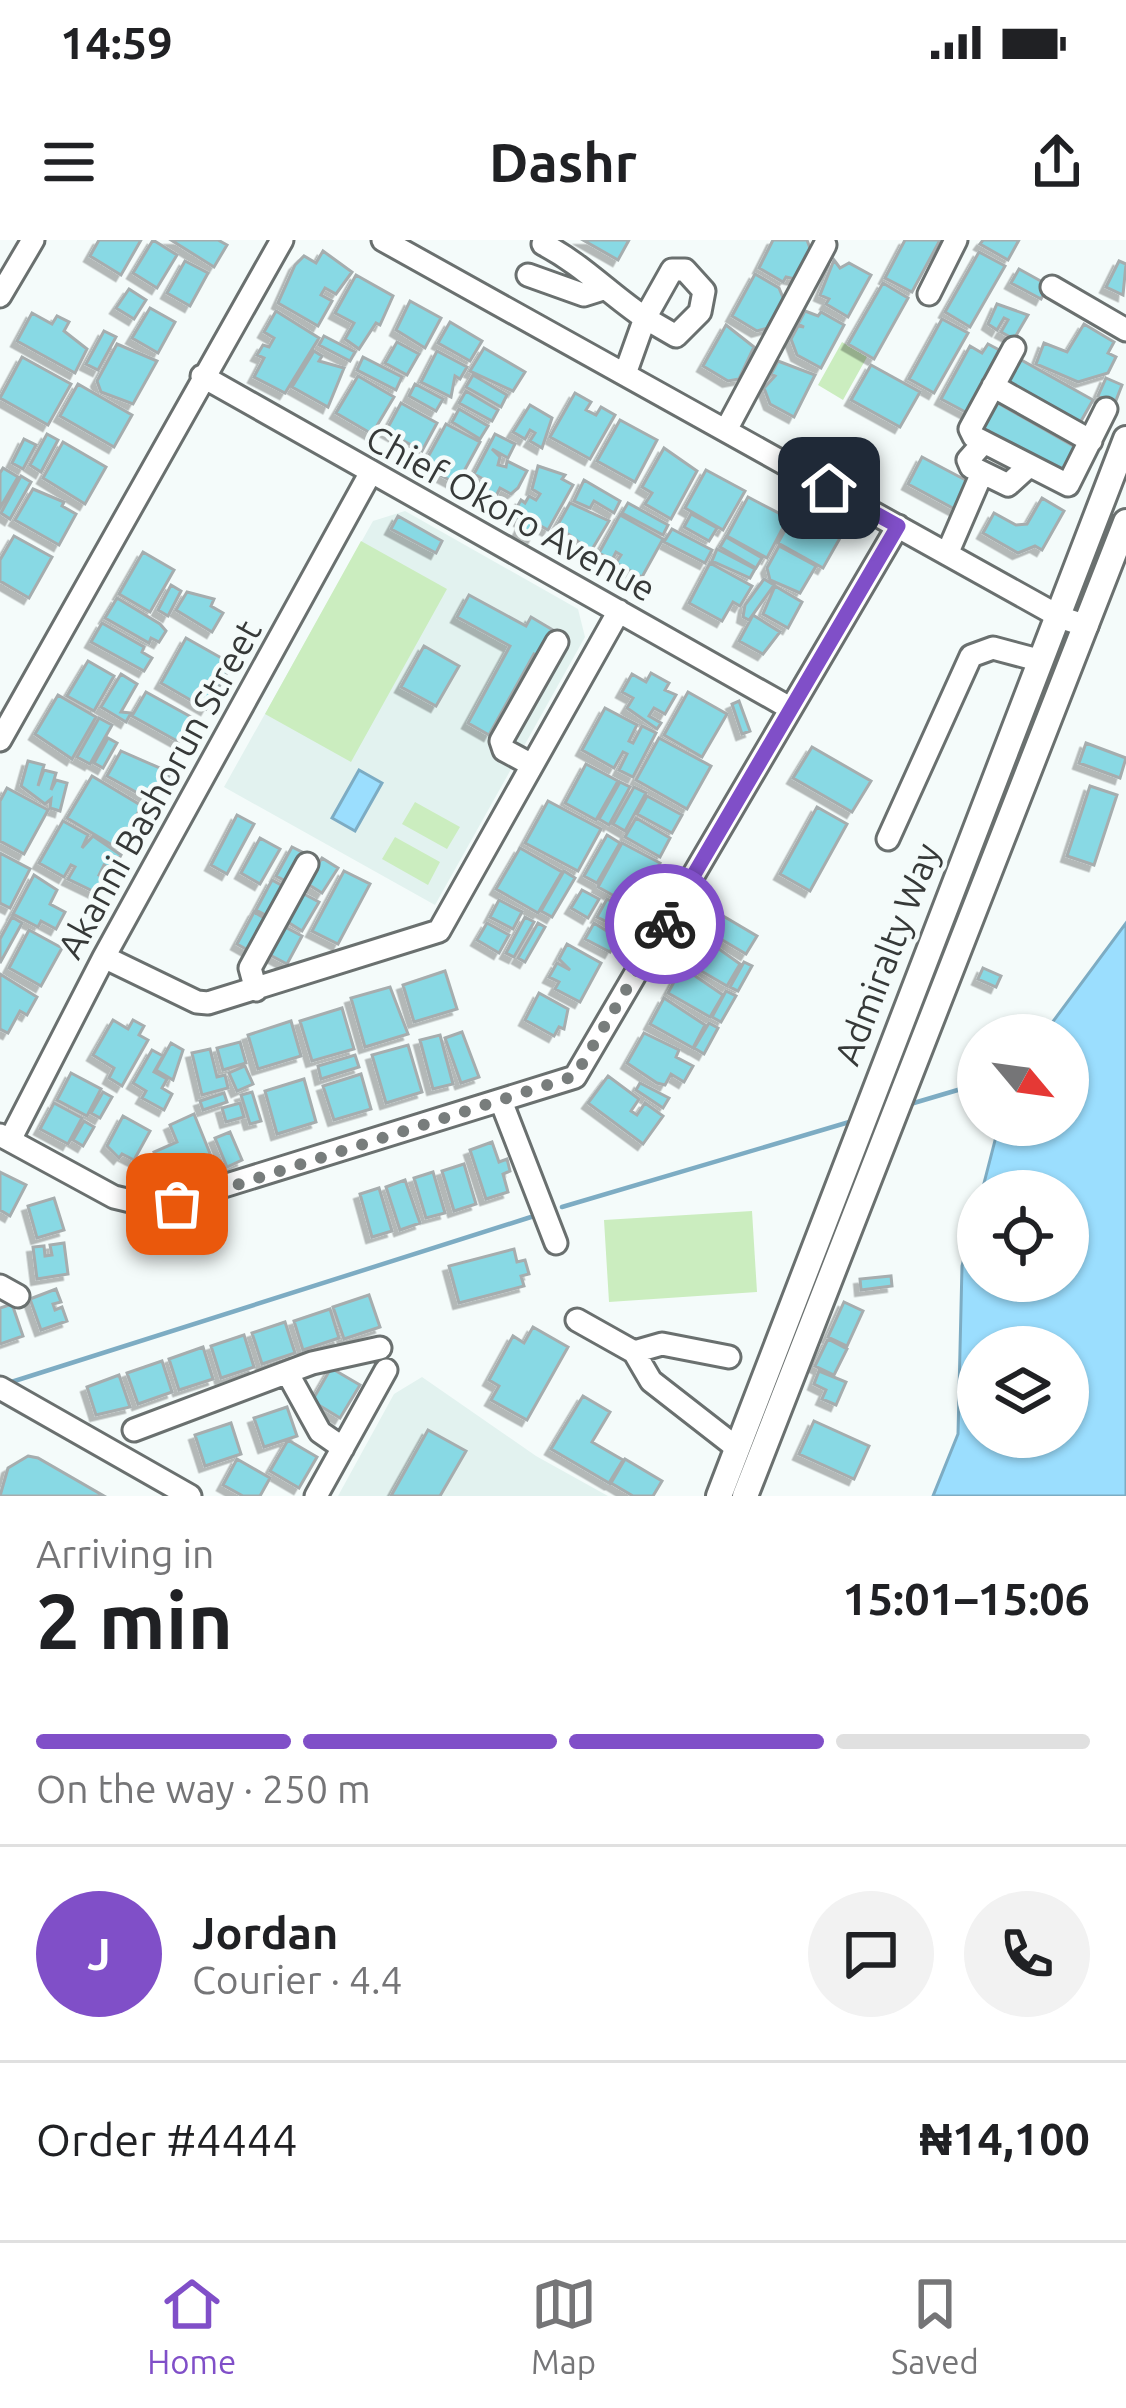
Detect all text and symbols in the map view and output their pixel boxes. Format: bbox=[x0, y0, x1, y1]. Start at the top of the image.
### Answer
text: 14:59 bbox=[60, 17, 173, 68]
icon: menu bbox=[36, 129, 102, 195]
icon: share bbox=[1024, 129, 1090, 195]
text: Dashr bbox=[489, 132, 637, 192]
street label: Chief Okoro Avenue bbox=[360, 416, 663, 609]
pin bbox=[778, 437, 880, 539]
icon: home bbox=[796, 455, 862, 521]
street label: Akanni Bashorun Street bbox=[48, 613, 269, 965]
street label: Admiralty Way bbox=[825, 837, 948, 1070]
courier bbox=[605, 864, 725, 984]
icon: bike bbox=[632, 891, 698, 957]
north arrow bbox=[957, 1014, 1089, 1146]
map controls bbox=[957, 1014, 1089, 1458]
pin bbox=[126, 1153, 228, 1255]
button: locate bbox=[957, 1170, 1089, 1302]
icon: bag bbox=[144, 1171, 210, 1237]
button: layers bbox=[957, 1326, 1089, 1458]
text: Arriving in bbox=[36, 1532, 214, 1575]
text: 15:01–15:06 bbox=[842, 1573, 1090, 1624]
text: 2 min bbox=[36, 1576, 233, 1664]
text: On the way · 250 m bbox=[36, 1767, 371, 1810]
button: chat bbox=[808, 1891, 934, 2017]
button: phone bbox=[964, 1891, 1090, 2017]
text: Jordan bbox=[192, 1907, 338, 1958]
text: J bbox=[87, 1928, 111, 1979]
text: Courier · 4.4 bbox=[192, 1958, 403, 2001]
text: ₦14,100 bbox=[920, 2113, 1090, 2164]
text: Order #4444 bbox=[36, 2114, 298, 2165]
tab: Home bbox=[147, 2271, 236, 2380]
tab: Map bbox=[531, 2271, 597, 2380]
tab: Saved bbox=[891, 2271, 979, 2380]

